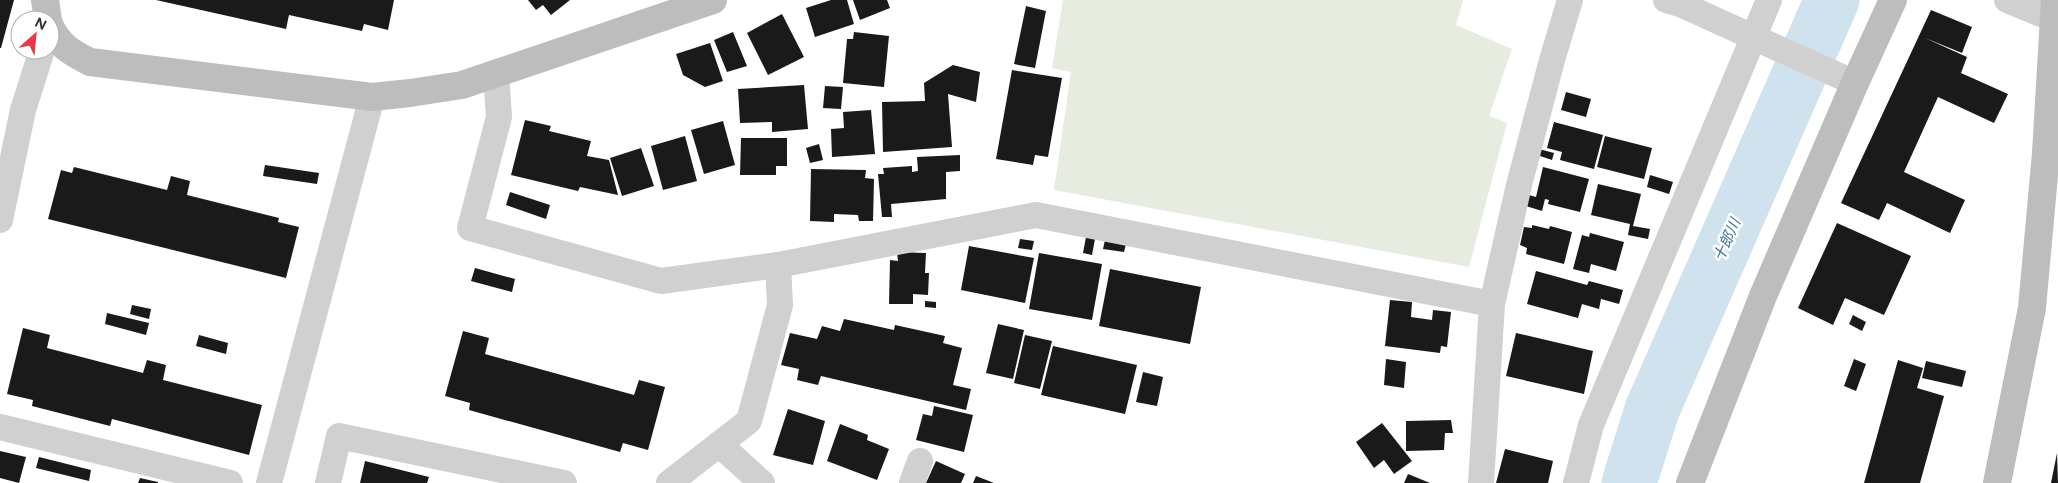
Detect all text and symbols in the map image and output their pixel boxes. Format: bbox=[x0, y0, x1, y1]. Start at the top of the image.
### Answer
north arrow bbox=[10, 10, 60, 60]
text: N bbox=[32, 14, 49, 34]
water label: 十郎川 bbox=[1710, 214, 1745, 264]

